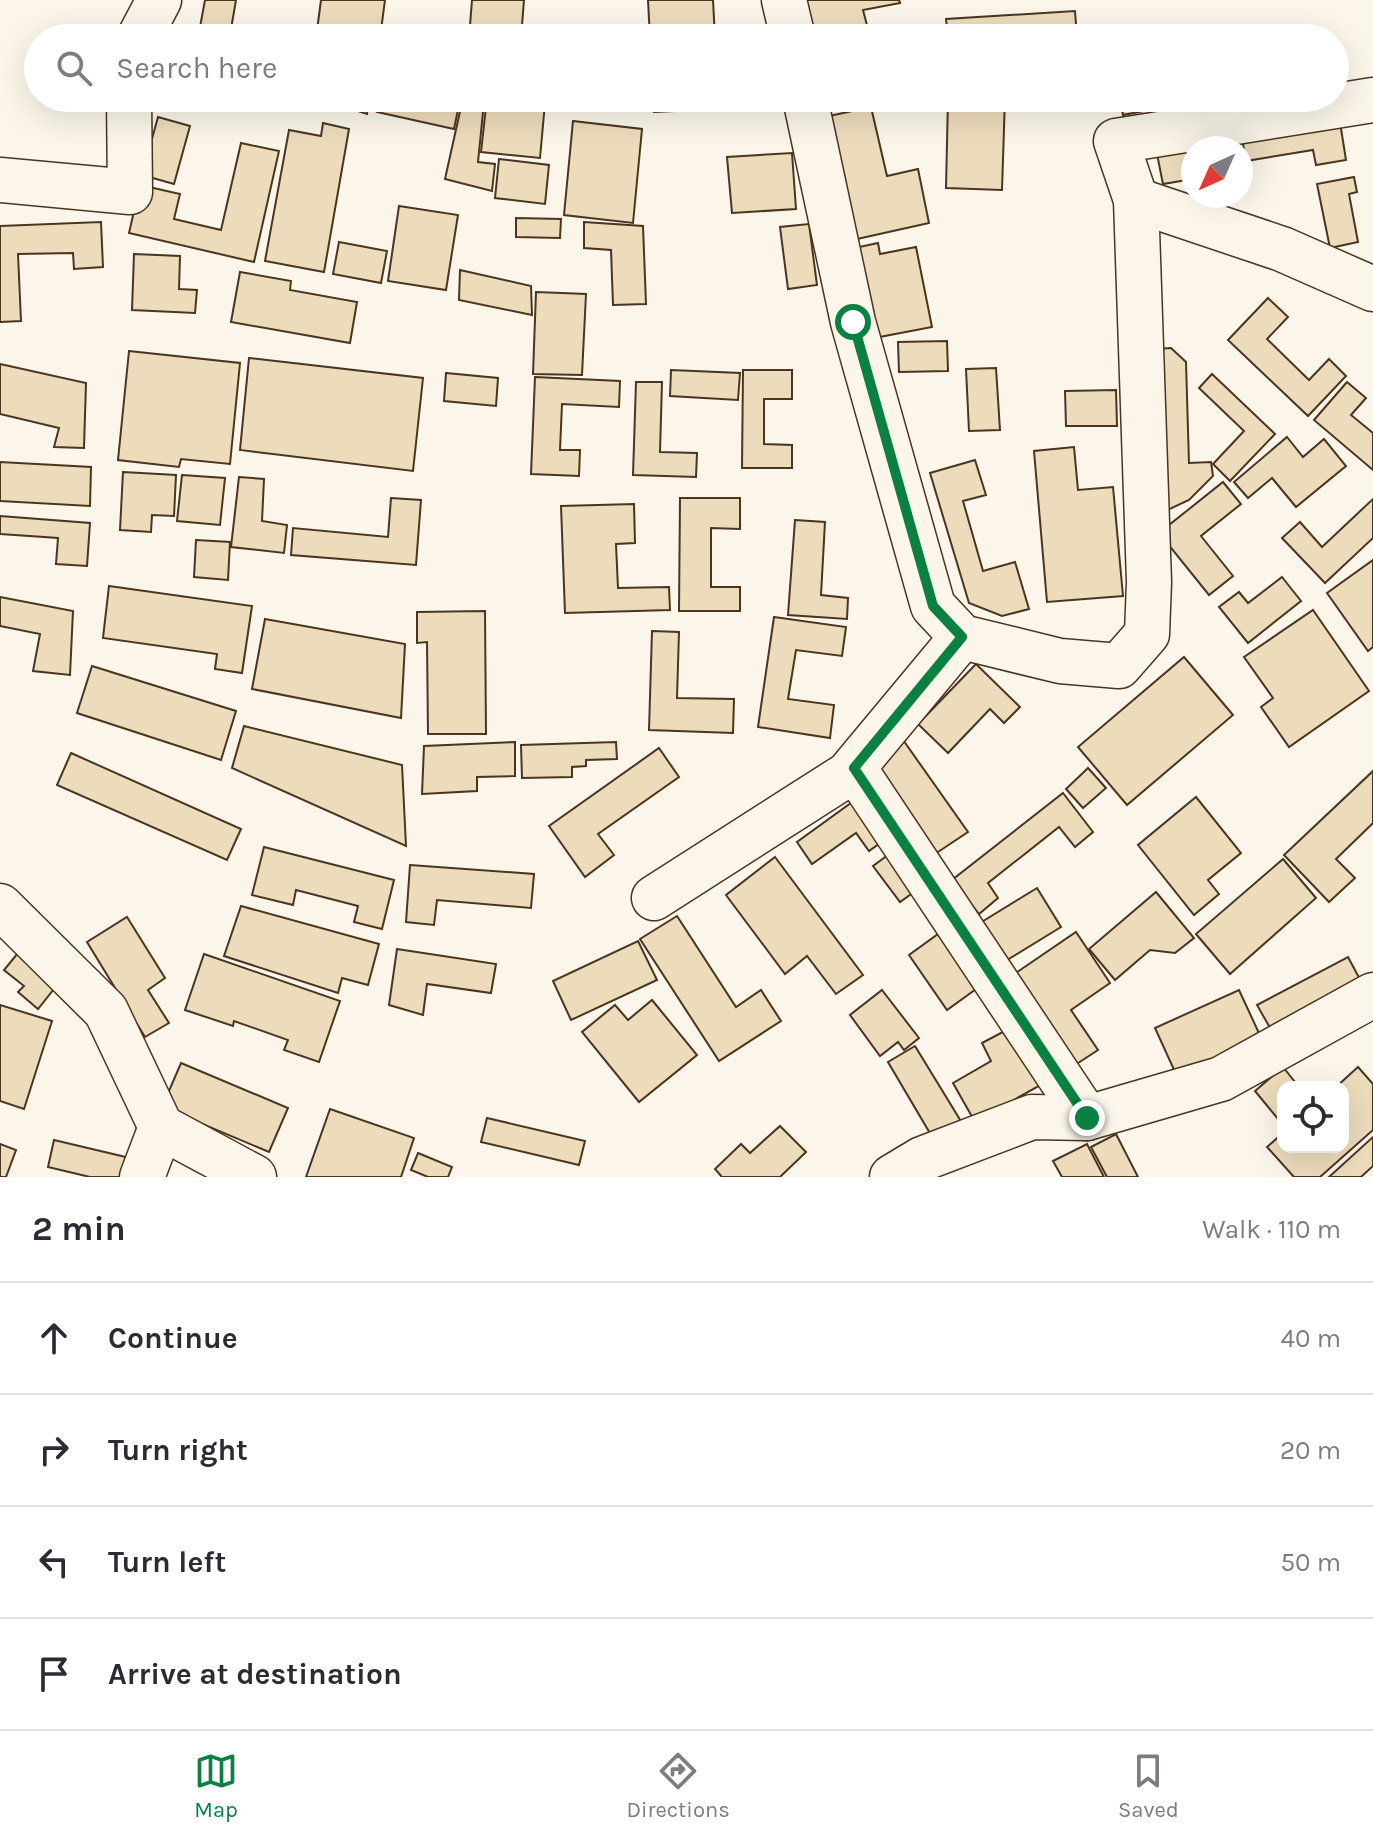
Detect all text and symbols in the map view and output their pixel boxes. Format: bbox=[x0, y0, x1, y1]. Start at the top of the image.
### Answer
search box bbox=[24, 24, 1349, 112]
icon: search bbox=[52, 46, 96, 90]
text: Search here bbox=[116, 50, 277, 86]
north arrow bbox=[1181, 136, 1253, 208]
route start bbox=[835, 304, 871, 340]
map controls bbox=[1277, 1081, 1349, 1153]
button: locate bbox=[1277, 1081, 1349, 1153]
route end bbox=[1069, 1100, 1105, 1136]
text: 2 min bbox=[32, 1209, 126, 1249]
text: Walk · 110 m bbox=[1202, 1214, 1341, 1245]
icon: ahead bbox=[32, 1316, 76, 1360]
text: Continue bbox=[108, 1320, 238, 1356]
text: 40 m bbox=[1281, 1323, 1341, 1354]
icon: right bbox=[32, 1428, 76, 1472]
text: Turn right bbox=[108, 1432, 248, 1468]
text: 20 m bbox=[1280, 1435, 1341, 1466]
icon: left bbox=[32, 1540, 76, 1584]
text: Turn left bbox=[108, 1544, 226, 1580]
text: 50 m bbox=[1280, 1547, 1341, 1578]
icon: arrive bbox=[32, 1652, 76, 1696]
text: Arrive at destination bbox=[108, 1656, 402, 1692]
tab: Map bbox=[194, 1749, 238, 1823]
tab: Directions bbox=[626, 1749, 730, 1823]
tab: Saved bbox=[1118, 1749, 1179, 1823]

